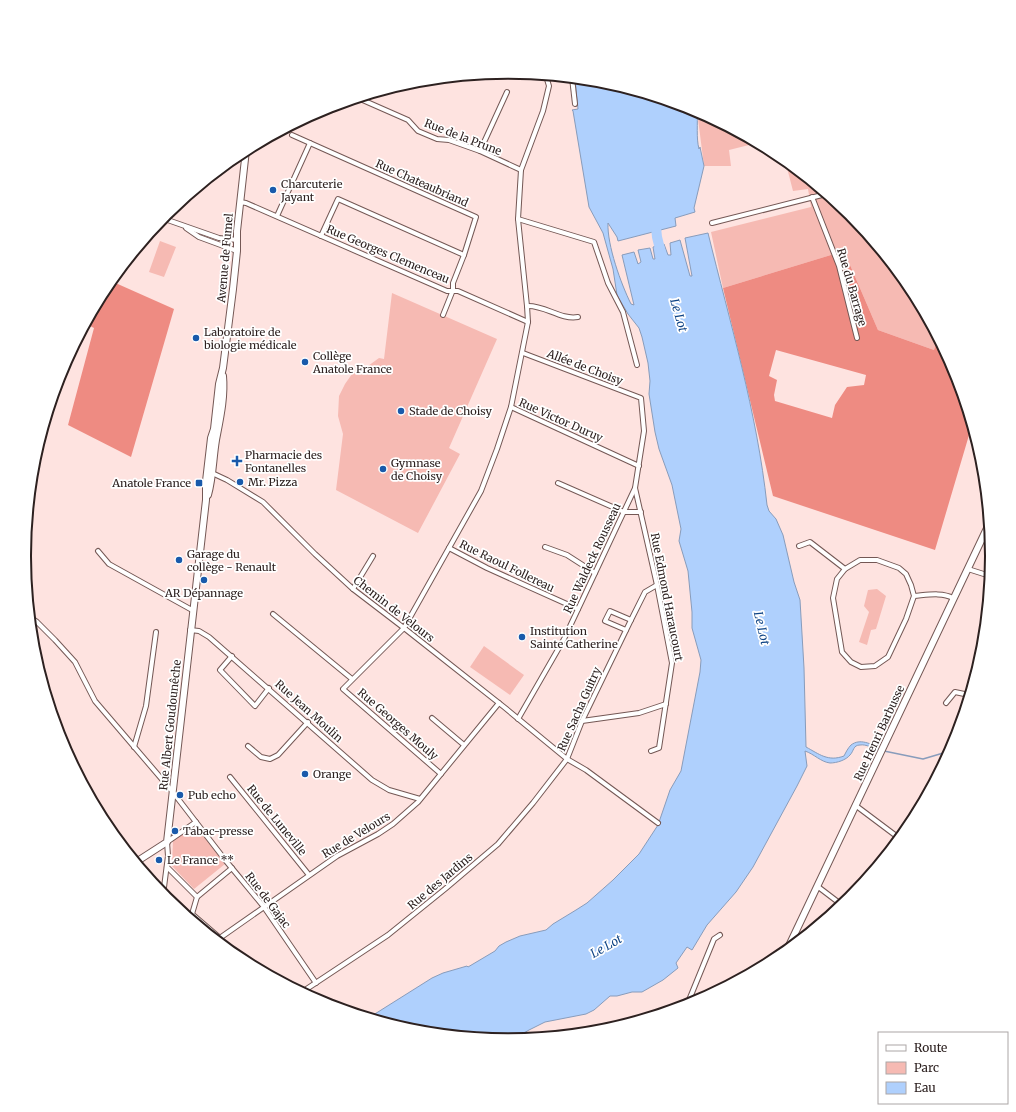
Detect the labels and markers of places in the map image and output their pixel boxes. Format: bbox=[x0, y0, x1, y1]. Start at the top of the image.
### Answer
place label: Charcuterie Jayant bbox=[280, 177, 343, 204]
marker: Charcuterie Jayant bbox=[268, 185, 278, 195]
place label: Laboratoire de biologie médicale bbox=[203, 325, 297, 352]
marker: Laboratoire de biologie médicale bbox=[191, 333, 201, 343]
place label: Collège Anatole France bbox=[312, 349, 392, 376]
marker: Collège Anatole France bbox=[300, 357, 310, 367]
place label: Stade de Choisy bbox=[409, 404, 493, 418]
marker: Stade de Choisy bbox=[396, 406, 406, 416]
place label: Pharmacie des Fontanelles bbox=[245, 448, 322, 475]
marker: Pharmacie des Fontanelles bbox=[232, 456, 242, 466]
place label: Gymnase de Choisy bbox=[391, 456, 443, 483]
marker: Gymnase de Choisy bbox=[378, 464, 388, 474]
place label: Mr. Pizza bbox=[248, 475, 297, 489]
place label: Anatole France bbox=[111, 476, 191, 490]
marker: Mr. Pizza bbox=[235, 477, 245, 487]
marker: Anatole France bbox=[194, 478, 204, 488]
place label: Garage du collège - Renault bbox=[187, 547, 277, 574]
marker: Garage du collège - Renault bbox=[174, 555, 184, 565]
marker: AR Dépannage bbox=[199, 575, 209, 585]
place label: AR Dépannage bbox=[164, 586, 243, 600]
place label: Institution Sainte Catherine bbox=[530, 624, 618, 651]
marker: Institution Sainte Catherine bbox=[517, 632, 527, 642]
place label: Orange bbox=[313, 767, 351, 781]
marker: Orange bbox=[300, 769, 310, 779]
place label: Pub echo bbox=[188, 788, 237, 802]
marker: Pub echo bbox=[175, 790, 185, 800]
place label: Tabac-presse bbox=[183, 824, 253, 838]
marker: Tabac-presse bbox=[170, 826, 180, 836]
place label: Le France ** bbox=[167, 853, 234, 867]
marker: Le France ** bbox=[154, 855, 164, 865]

